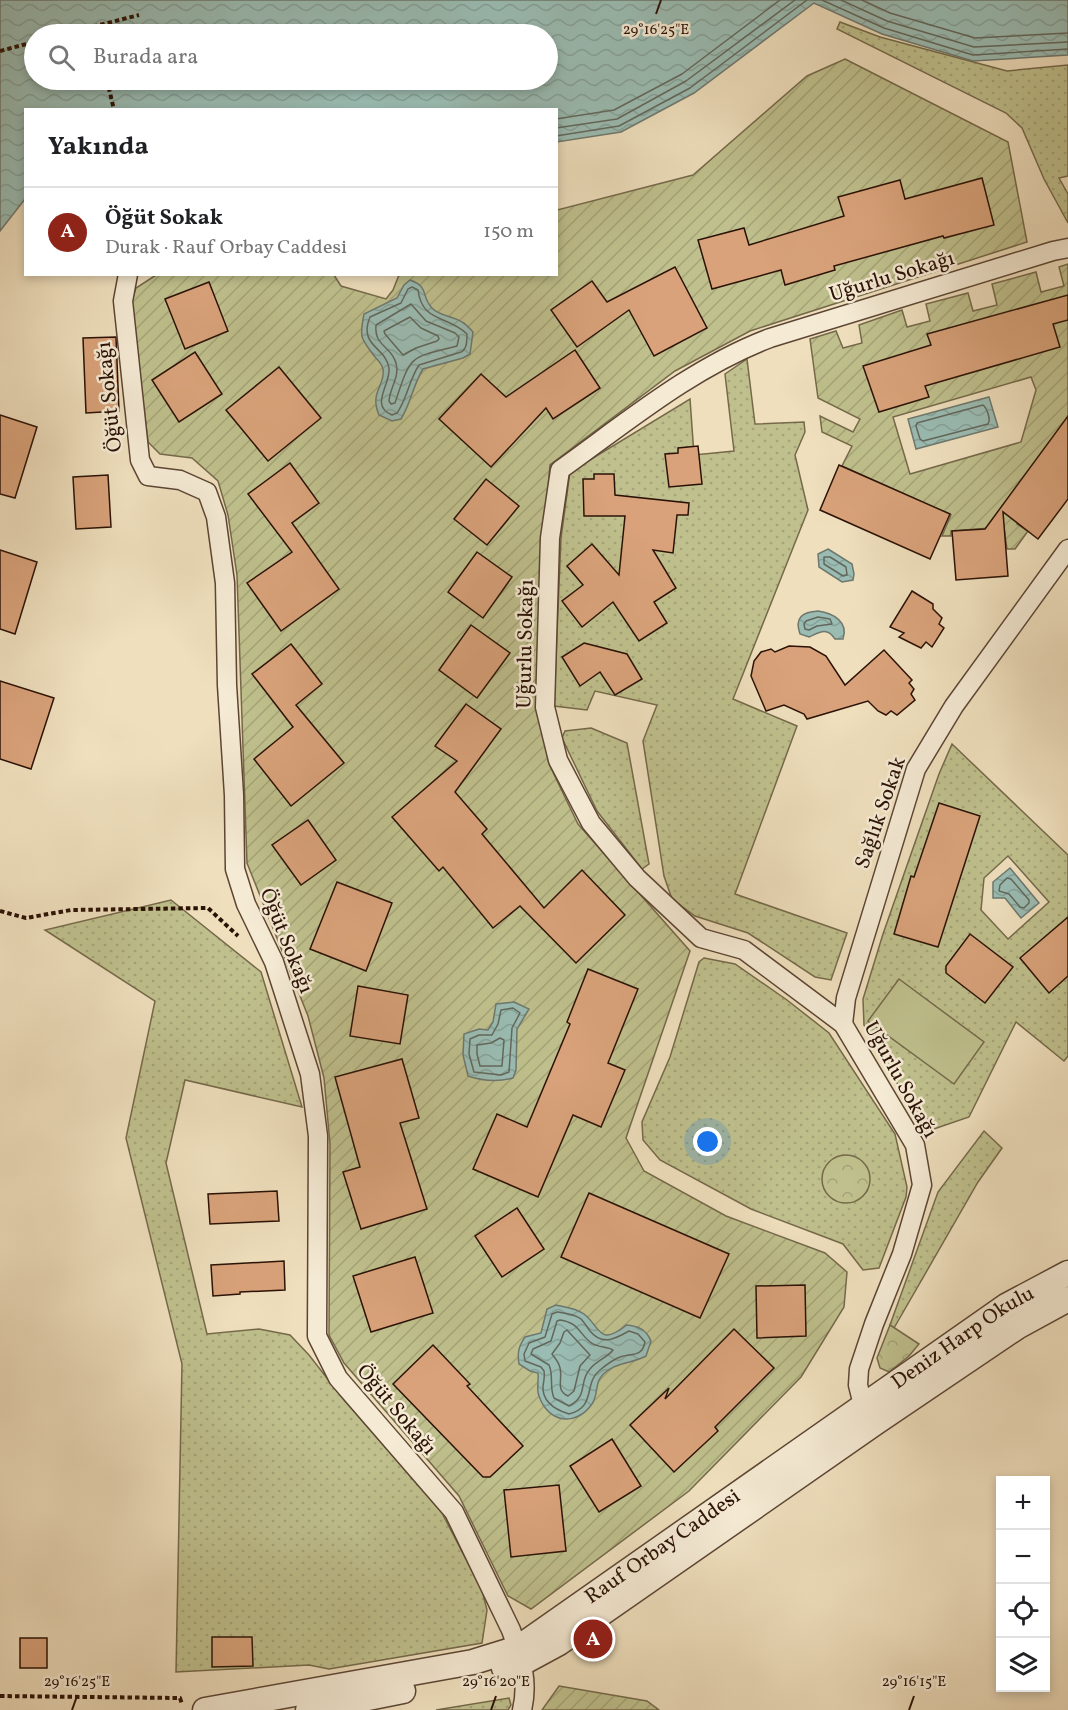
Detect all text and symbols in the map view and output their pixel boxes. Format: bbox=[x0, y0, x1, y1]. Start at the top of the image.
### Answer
text: 29°16'25"E bbox=[623, 20, 689, 41]
search box bbox=[24, 24, 558, 90]
icon: search bbox=[45, 41, 78, 74]
text: Burada ara bbox=[93, 42, 198, 73]
text: Yakında bbox=[48, 129, 149, 165]
text: Öğüt Sokak bbox=[105, 203, 223, 234]
text: A bbox=[60, 218, 75, 246]
text: 150 m bbox=[483, 218, 534, 246]
text: Durak · Rauf Orbay Caddesi bbox=[105, 234, 347, 262]
street label: Uğurlu Sokağı bbox=[826, 244, 958, 310]
street label: Öğüt Sokağı bbox=[90, 340, 130, 454]
street label: Uğurlu Sokağı bbox=[510, 579, 542, 709]
street label: Sağlık Sokak bbox=[848, 752, 914, 873]
street label: Öğüt Sokağı bbox=[252, 884, 320, 998]
street label: Uğurlu Sokağı bbox=[856, 1016, 944, 1144]
your location bbox=[693, 1127, 722, 1156]
street label: Deniz Harp Okulu bbox=[886, 1279, 1040, 1396]
street label: Öğüt Sokağı bbox=[349, 1358, 443, 1462]
map controls bbox=[996, 1476, 1050, 1692]
button: + bbox=[996, 1476, 1050, 1530]
street label: Rauf Orbay Caddesi bbox=[579, 1482, 746, 1611]
button: − bbox=[996, 1530, 1050, 1584]
button: locate bbox=[996, 1584, 1050, 1638]
pin: A bbox=[574, 1616, 612, 1662]
button: layers bbox=[996, 1638, 1050, 1692]
text: 29°16'25"E bbox=[44, 1672, 110, 1693]
text: 29°16'20"E bbox=[462, 1672, 530, 1693]
text: 29°16'15"E bbox=[882, 1672, 946, 1693]

